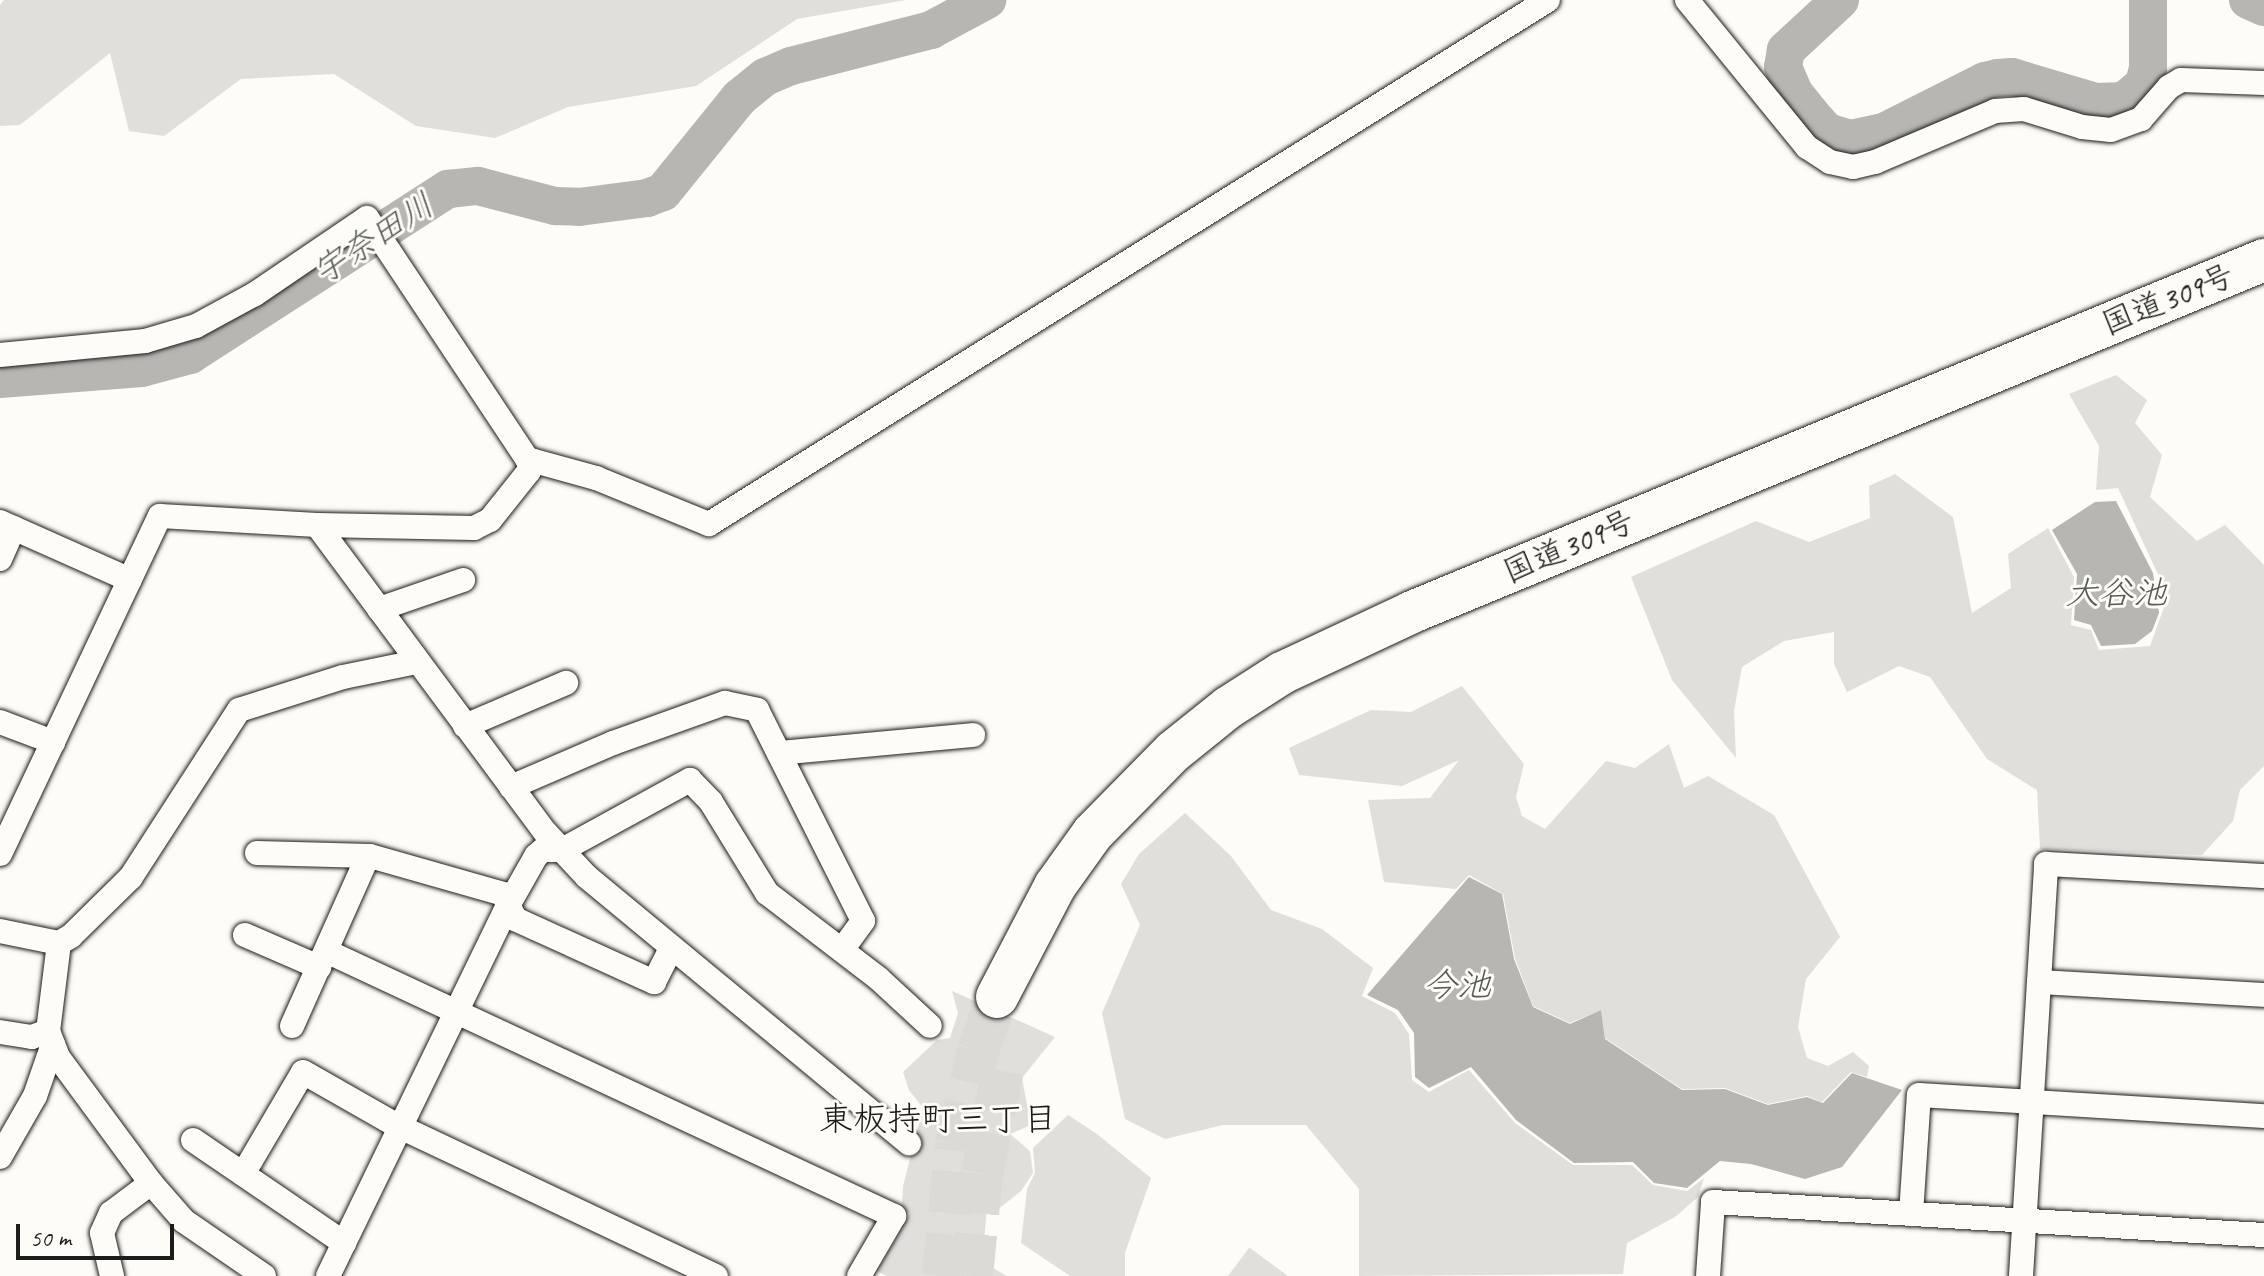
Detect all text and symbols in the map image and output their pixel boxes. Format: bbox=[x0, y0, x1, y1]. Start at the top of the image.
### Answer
water label: 宇奈田川 bbox=[305, 184, 441, 292]
street label: 国道309号 bbox=[2096, 256, 2240, 344]
street label: 国道309号 bbox=[1497, 502, 1641, 592]
water label: 大谷池 bbox=[2065, 573, 2167, 613]
water label: 今池 bbox=[1423, 965, 1491, 1005]
district label: 東板持町三丁目 bbox=[819, 1099, 1057, 1139]
scale bar bbox=[20, 1208, 178, 1258]
text: 50 m bbox=[30, 1223, 71, 1253]

